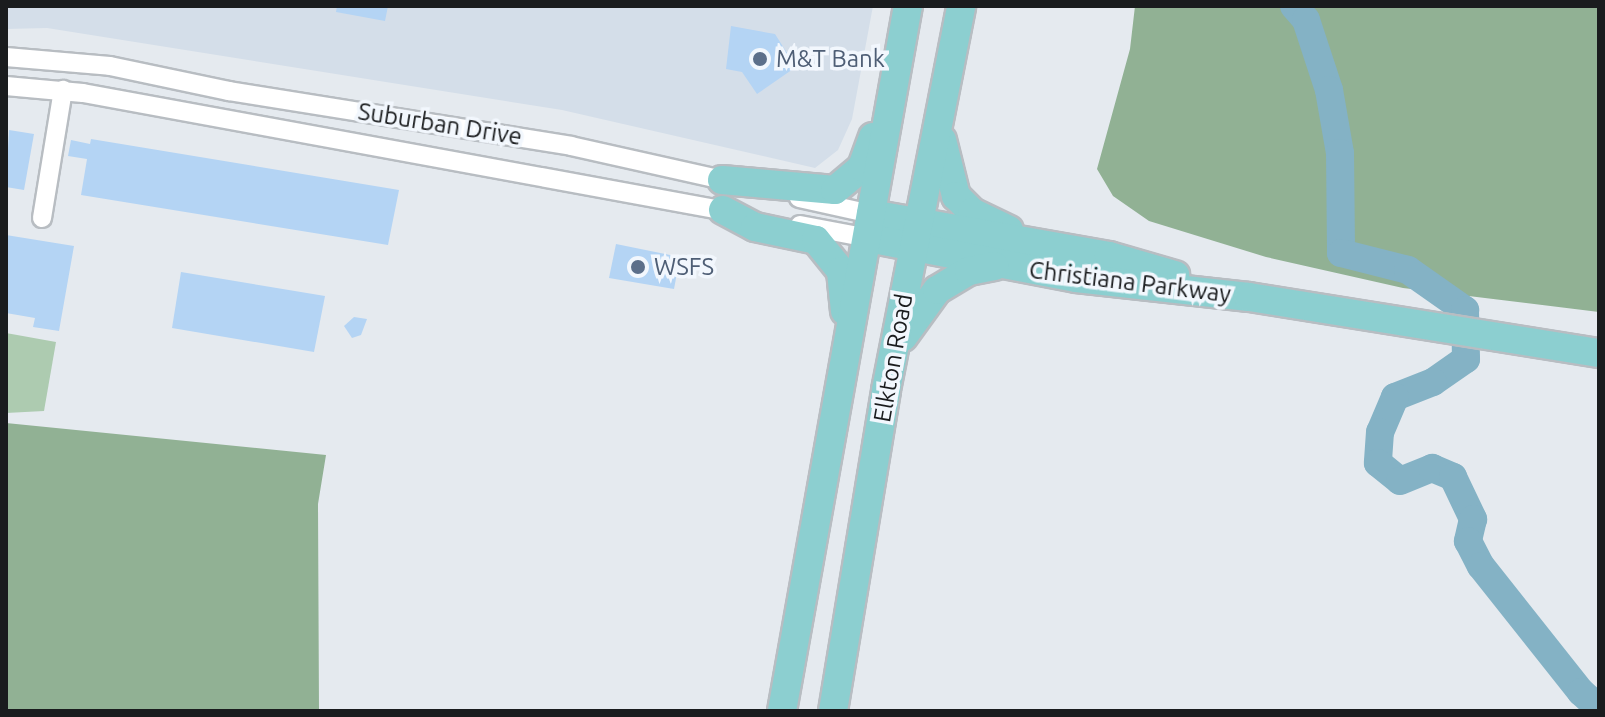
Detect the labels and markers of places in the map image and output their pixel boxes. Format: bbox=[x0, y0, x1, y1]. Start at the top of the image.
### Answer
place label: M&T Bank bbox=[776, 45, 885, 73]
marker: M&T Bank bbox=[751, 50, 769, 68]
place label: WSFS bbox=[654, 253, 714, 281]
marker: WSFS bbox=[629, 258, 647, 276]

